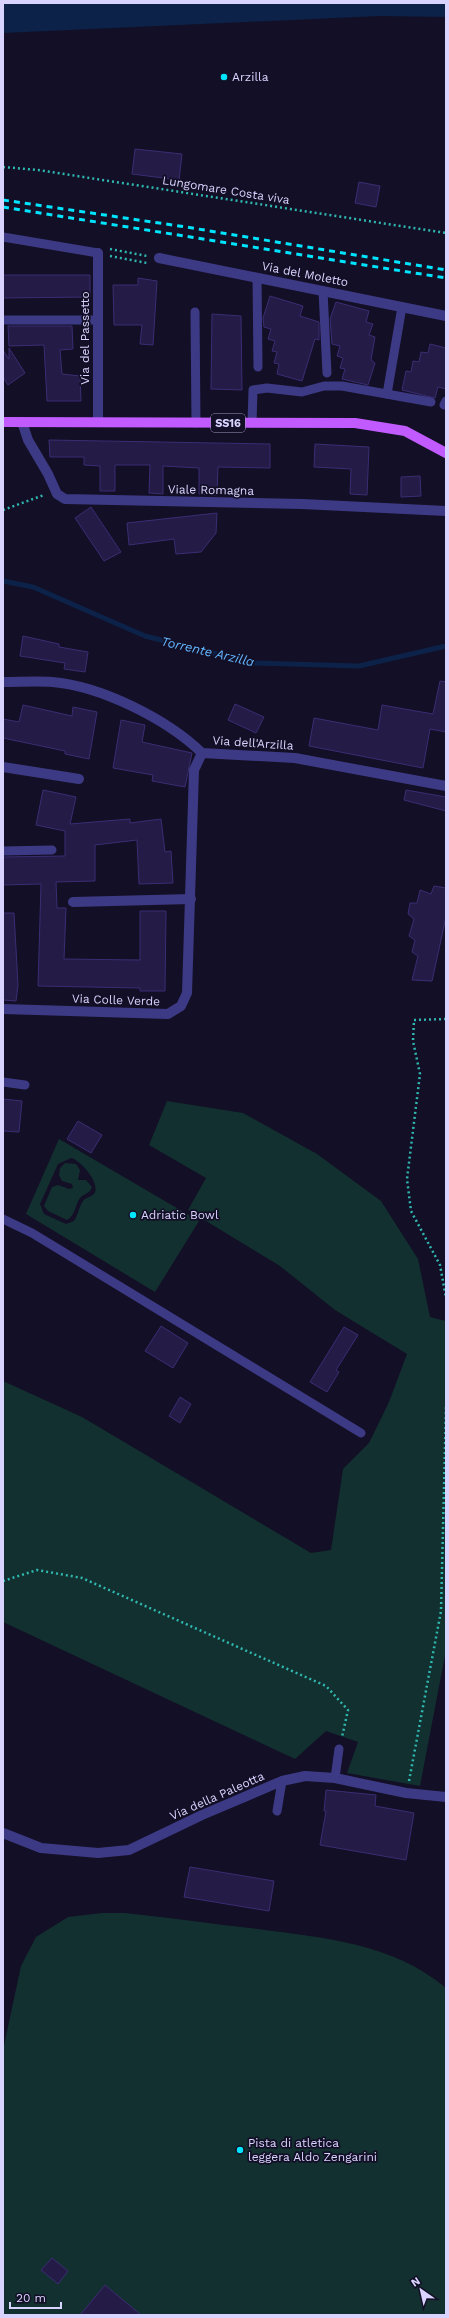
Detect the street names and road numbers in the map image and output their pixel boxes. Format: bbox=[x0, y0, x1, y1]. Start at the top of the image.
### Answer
street label: Lungomare Costa viva bbox=[161, 173, 291, 207]
street label: Via del Moletto bbox=[261, 259, 349, 289]
street label: Via del Passetto bbox=[78, 291, 92, 385]
road number: SS16 bbox=[211, 414, 245, 432]
street label: Viale Romagna bbox=[168, 482, 254, 498]
street label: Via dell'Arzilla bbox=[212, 733, 294, 753]
street label: Via Colle Verde bbox=[72, 991, 160, 1009]
street label: Via della Paleotta bbox=[168, 1769, 267, 1823]

